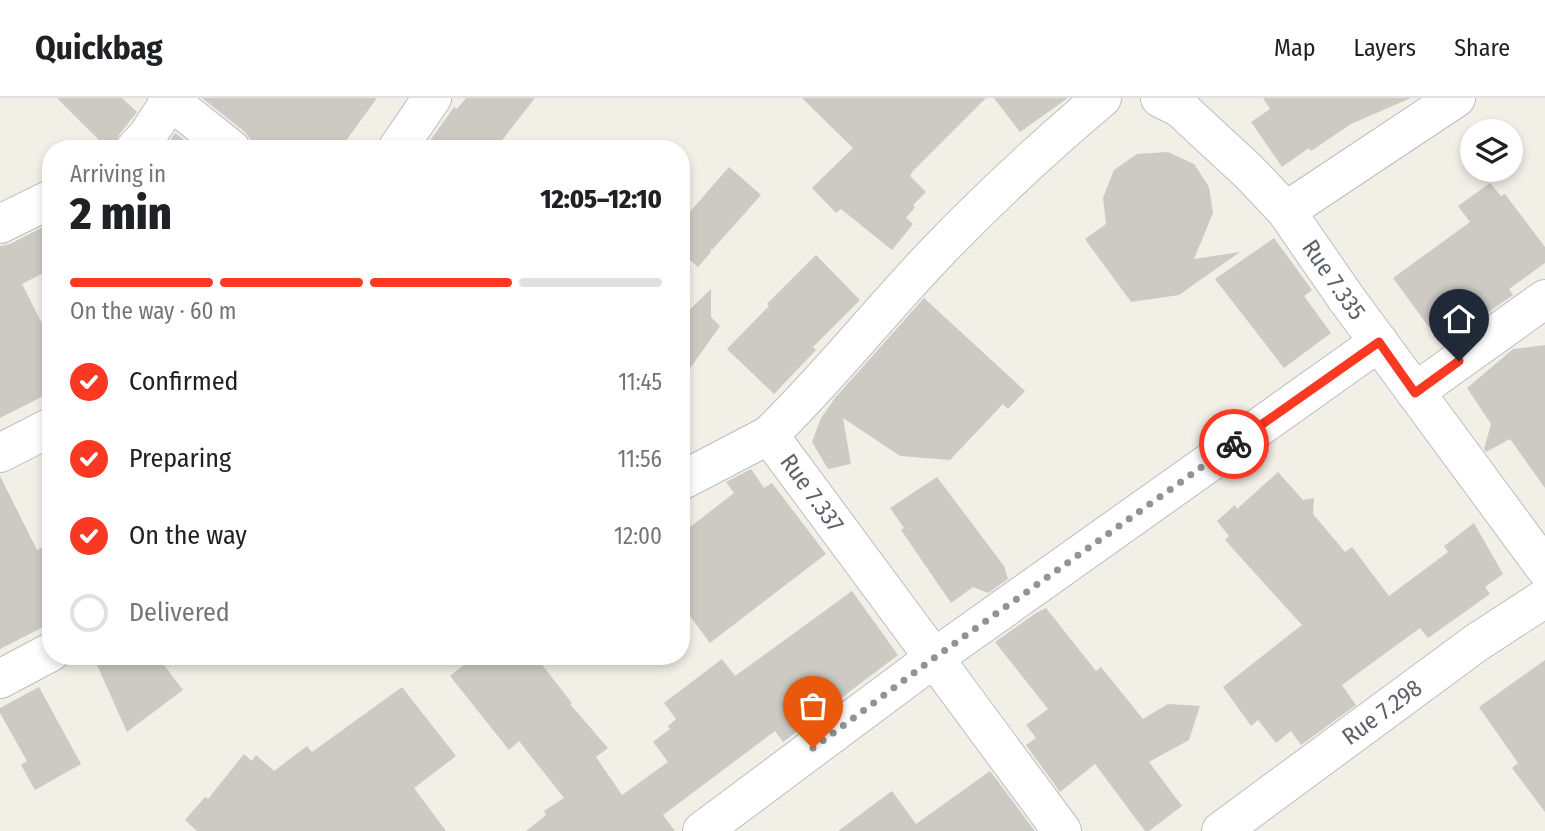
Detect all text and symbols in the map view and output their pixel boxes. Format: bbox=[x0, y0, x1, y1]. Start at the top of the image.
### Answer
text: Quickbag bbox=[35, 28, 163, 68]
text: Map bbox=[1274, 34, 1316, 62]
text: Layers bbox=[1354, 34, 1416, 62]
text: Share bbox=[1454, 34, 1510, 62]
map controls bbox=[1460, 119, 1523, 182]
button: layers bbox=[1460, 119, 1523, 182]
text: Arriving in bbox=[70, 160, 166, 188]
text: 12:05–12:10 bbox=[540, 184, 662, 215]
text: 2 min bbox=[70, 186, 172, 241]
street label: Rue 7.335 bbox=[1296, 235, 1371, 325]
pin bbox=[1429, 289, 1489, 361]
text: On the way · 60 m bbox=[70, 297, 237, 325]
icon: home bbox=[1440, 300, 1478, 338]
icon: check bbox=[70, 363, 108, 401]
text: Confirmed bbox=[129, 366, 239, 397]
text: 11:45 bbox=[618, 368, 662, 396]
courier bbox=[1199, 409, 1269, 479]
icon: bike bbox=[1215, 425, 1253, 463]
icon: check bbox=[70, 440, 108, 478]
text: Preparing bbox=[129, 443, 231, 474]
text: 11:56 bbox=[617, 445, 662, 473]
street label: Rue 7.337 bbox=[774, 449, 850, 538]
icon: check bbox=[70, 517, 108, 555]
text: On the way bbox=[129, 520, 247, 551]
text: 12:00 bbox=[614, 522, 662, 550]
text: Delivered bbox=[129, 597, 230, 628]
street label: Rue 7.298 bbox=[1337, 674, 1427, 751]
pin bbox=[783, 676, 843, 748]
icon: bag bbox=[794, 687, 832, 725]

